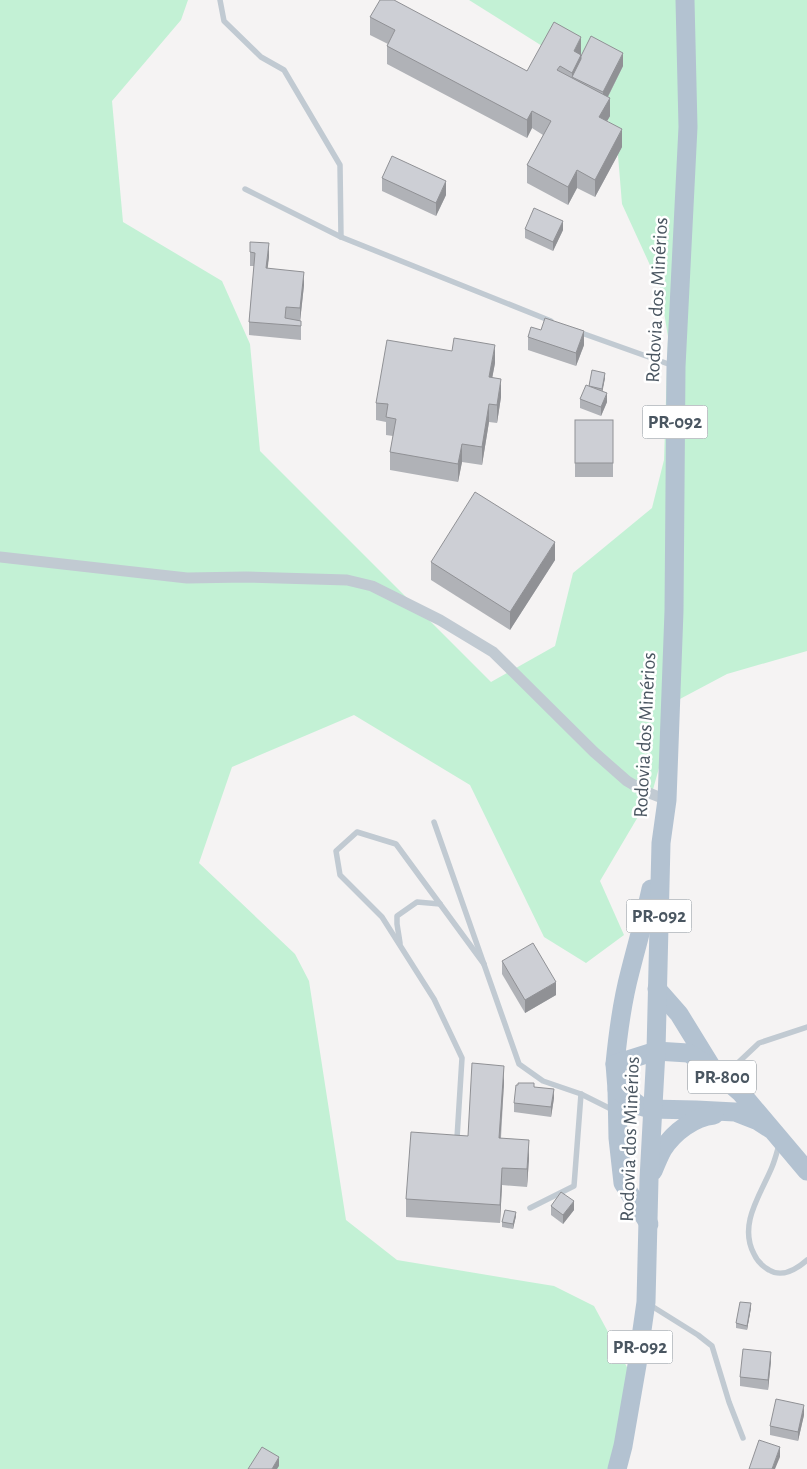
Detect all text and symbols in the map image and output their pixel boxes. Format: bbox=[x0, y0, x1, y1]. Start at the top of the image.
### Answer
street label: Rodovia dos Minérios bbox=[643, 217, 671, 383]
road number: PR-092 bbox=[642, 406, 708, 438]
street label: Rodovia dos Minérios bbox=[631, 652, 659, 818]
road number: PR-092 bbox=[626, 899, 692, 932]
street label: Rodovia dos Minérios bbox=[617, 1056, 643, 1222]
road number: PR-800 bbox=[688, 1060, 756, 1094]
road number: PR-092 bbox=[608, 1330, 672, 1364]

